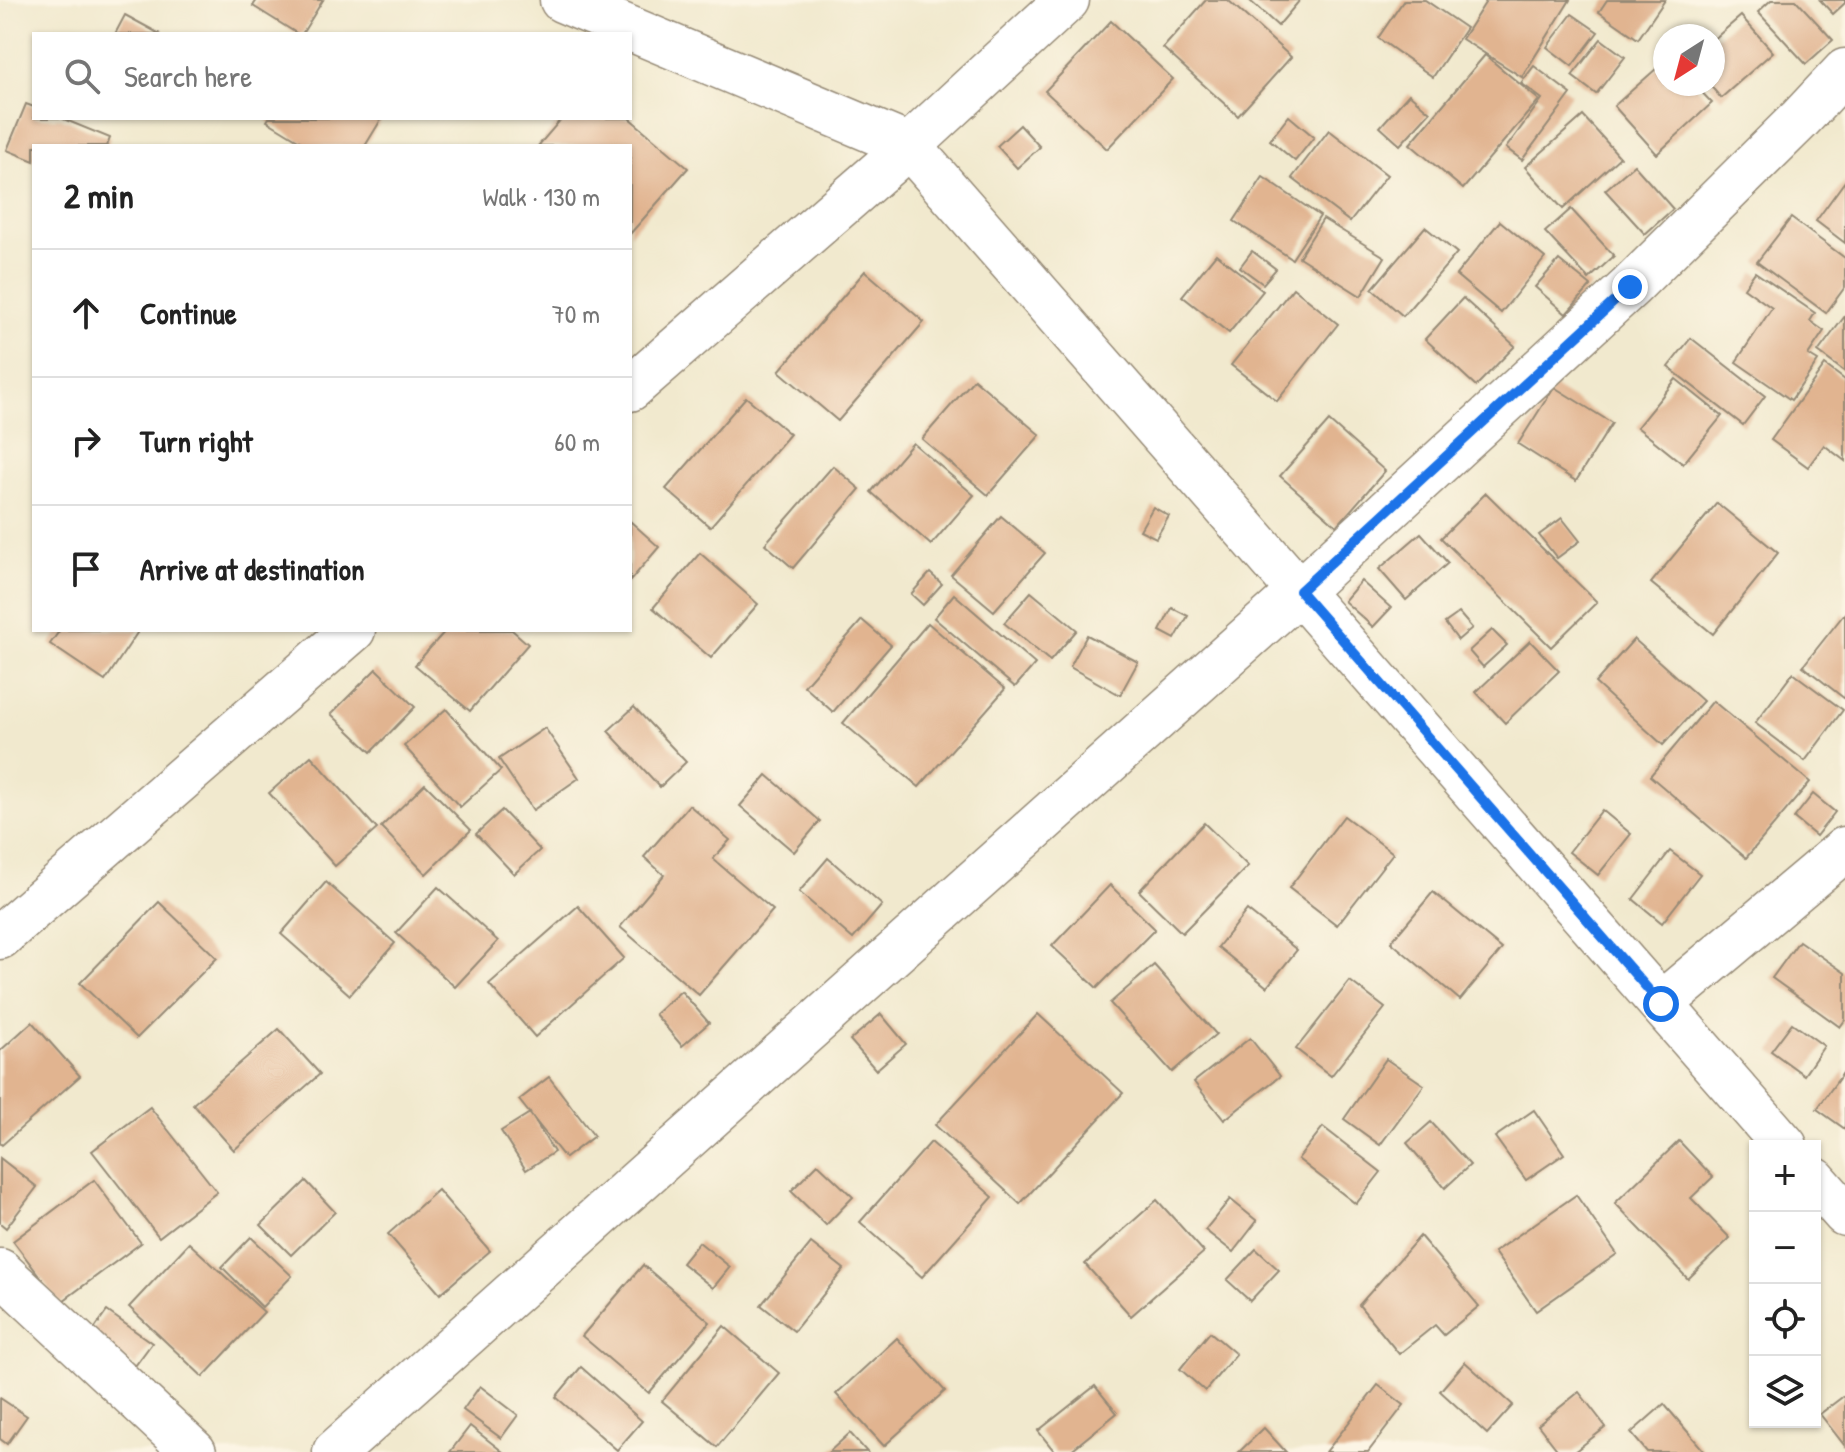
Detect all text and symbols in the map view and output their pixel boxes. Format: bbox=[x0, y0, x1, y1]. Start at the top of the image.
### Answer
north arrow bbox=[1653, 24, 1725, 96]
search box bbox=[32, 32, 632, 120]
icon: search bbox=[60, 54, 104, 98]
text: Search here bbox=[124, 56, 252, 96]
text: 2 min bbox=[64, 173, 134, 219]
text: Walk · 130 m bbox=[483, 179, 600, 214]
route end bbox=[1612, 269, 1648, 305]
icon: ahead bbox=[64, 291, 108, 335]
text: Continue bbox=[140, 293, 237, 333]
text: 70 m bbox=[552, 296, 600, 331]
icon: right bbox=[64, 419, 108, 463]
text: Turn right bbox=[140, 421, 253, 461]
text: 60 m bbox=[554, 424, 600, 459]
icon: arrive bbox=[64, 547, 108, 591]
text: Arrive at destination bbox=[140, 549, 365, 589]
route start bbox=[1643, 986, 1679, 1022]
map controls bbox=[1749, 1140, 1821, 1428]
button: + bbox=[1749, 1140, 1821, 1212]
button: − bbox=[1749, 1212, 1821, 1284]
button: locate bbox=[1749, 1284, 1821, 1356]
button: layers bbox=[1749, 1356, 1821, 1428]

